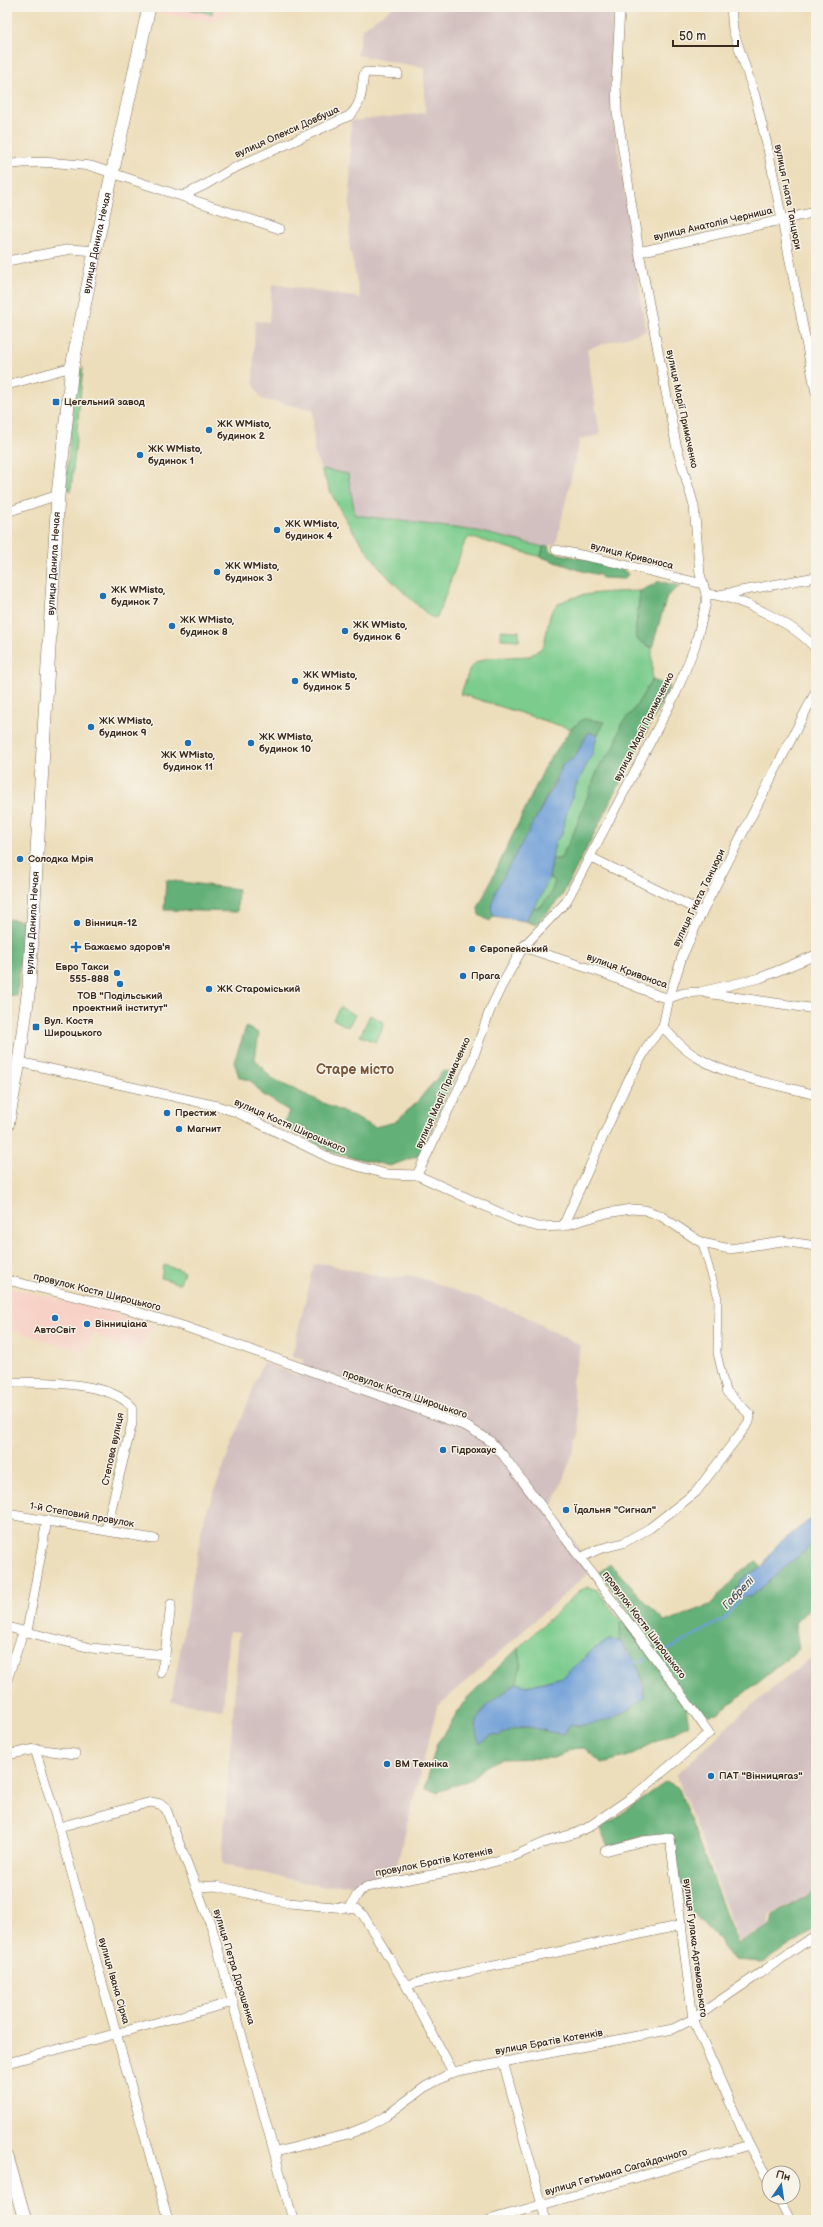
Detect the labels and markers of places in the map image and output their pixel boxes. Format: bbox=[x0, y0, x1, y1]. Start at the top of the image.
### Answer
place label: Цегельний завод bbox=[64, 396, 145, 408]
marker: Цегельний завод bbox=[51, 397, 61, 407]
place label: ЖК WMisto, будинок 2 bbox=[217, 418, 271, 442]
marker: ЖК WMisto, будинок 2 bbox=[204, 425, 214, 435]
place label: ЖК WMisto, будинок 1 bbox=[148, 443, 202, 467]
marker: ЖК WMisto, будинок 1 bbox=[135, 450, 145, 460]
place label: ЖК WMisto, будинок 4 bbox=[285, 518, 339, 542]
marker: ЖК WMisto, будинок 4 bbox=[272, 525, 282, 535]
place label: ЖК WMisto, будинок 3 bbox=[225, 560, 279, 584]
marker: ЖК WMisto, будинок 3 bbox=[212, 567, 222, 577]
place label: ЖК WMisto, будинок 7 bbox=[111, 584, 165, 608]
marker: ЖК WMisto, будинок 7 bbox=[98, 591, 108, 601]
place label: ЖК WMisto, будинок 8 bbox=[180, 614, 234, 638]
place label: ЖК WMisto, будинок 6 bbox=[353, 619, 407, 643]
marker: ЖК WMisto, будинок 8 bbox=[167, 621, 177, 631]
marker: ЖК WMisto, будинок 6 bbox=[340, 626, 350, 636]
place label: ЖК WMisto, будинок 5 bbox=[303, 669, 357, 693]
marker: ЖК WMisto, будинок 5 bbox=[290, 676, 300, 686]
place label: ЖК WMisto, будинок 9 bbox=[99, 715, 153, 739]
marker: ЖК WMisto, будинок 9 bbox=[86, 722, 96, 732]
place label: ЖК WMisto, будинок 10 bbox=[259, 731, 313, 755]
marker: ЖК WMisto, будинок 11 bbox=[183, 738, 193, 748]
marker: ЖК WMisto, будинок 10 bbox=[246, 738, 256, 748]
place label: ЖК WMisto, будинок 11 bbox=[161, 749, 215, 773]
place label: Солодка Мрія bbox=[28, 853, 94, 865]
marker: Солодка Мрія bbox=[15, 854, 25, 864]
place label: Вінниця-12 bbox=[85, 917, 137, 929]
marker: Вінниця-12 bbox=[72, 918, 82, 928]
place label: Бажаємо здоров'я bbox=[84, 941, 171, 953]
marker: Бажаємо здоров'я bbox=[71, 942, 81, 952]
place label: Європейський bbox=[480, 943, 548, 955]
marker: Європейський bbox=[467, 944, 477, 954]
place label: Евро Такси 555-888 bbox=[55, 961, 109, 985]
marker: Евро Такси 555-888 bbox=[112, 968, 122, 978]
place label: Прага bbox=[471, 970, 500, 982]
marker: Прага bbox=[458, 971, 468, 981]
marker: ТОВ "Подільський проектний інститут" bbox=[115, 979, 125, 989]
place label: ЖК Староміський bbox=[217, 983, 300, 995]
marker: ЖК Староміський bbox=[204, 984, 214, 994]
place label: ТОВ "Подільський проектний інститут" bbox=[72, 990, 168, 1014]
place label: Вул. Костя Широцького bbox=[44, 1015, 103, 1039]
marker: Вул. Костя Широцького bbox=[31, 1022, 41, 1032]
place label: Престиж bbox=[175, 1107, 217, 1119]
marker: Престиж bbox=[162, 1108, 172, 1118]
place label: Магнит bbox=[187, 1123, 222, 1135]
marker: Магнит bbox=[174, 1124, 184, 1134]
marker: АвтоСвіт bbox=[50, 1313, 60, 1323]
place label: Вінниціана bbox=[95, 1318, 147, 1330]
marker: Вінниціана bbox=[82, 1319, 92, 1329]
place label: АвтоСвіт bbox=[33, 1324, 76, 1336]
place label: Гідрохаус bbox=[451, 1444, 496, 1456]
marker: Гідрохаус bbox=[438, 1445, 448, 1455]
place label: Їдальня "Сигнал" bbox=[573, 1503, 656, 1516]
marker: Їдальня "Сигнал" bbox=[561, 1505, 571, 1515]
place label: ВМ Техніка bbox=[395, 1758, 448, 1770]
marker: ВМ Техніка bbox=[382, 1759, 392, 1769]
place label: ПАТ "Вінницягаз" bbox=[719, 1770, 803, 1782]
marker: ПАТ "Вінницягаз" bbox=[706, 1771, 716, 1781]

